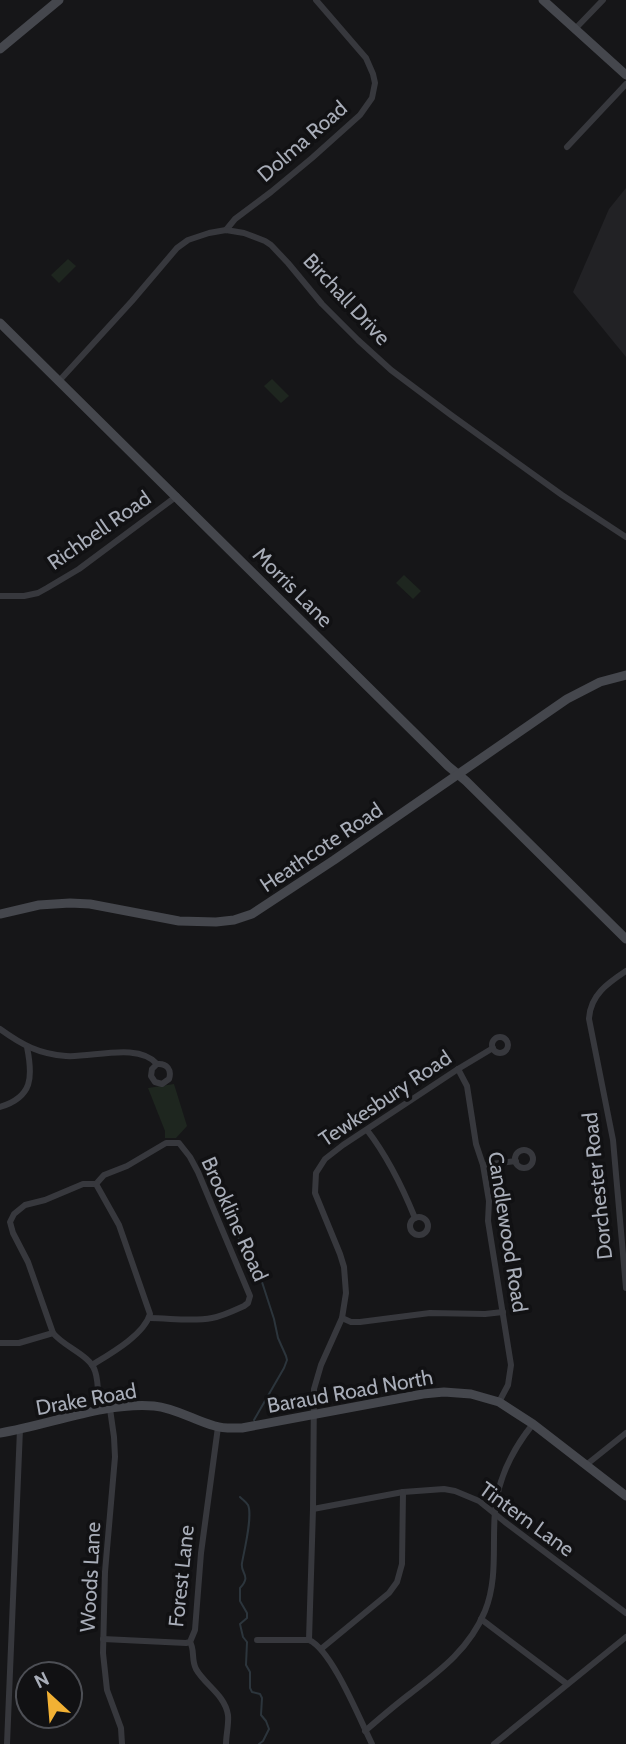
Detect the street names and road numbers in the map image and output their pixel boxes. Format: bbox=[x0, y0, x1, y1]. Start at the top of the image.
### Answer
street label: Dolma Road bbox=[252, 95, 352, 187]
street label: Birchall Drive bbox=[298, 248, 396, 350]
street label: Richbell Road bbox=[42, 485, 156, 575]
street label: Morris Lane bbox=[248, 542, 338, 632]
street label: Heathcote Road bbox=[255, 797, 387, 897]
street label: Tewkesbury Road bbox=[314, 1045, 456, 1151]
street label: Dorchester Road bbox=[577, 1111, 617, 1261]
street label: Candlewood Road bbox=[483, 1150, 533, 1314]
street label: Brookline Road bbox=[196, 1153, 274, 1285]
street label: Baraud Road North bbox=[265, 1364, 435, 1418]
street label: Drake Road bbox=[34, 1378, 138, 1420]
street label: Tintern Lane bbox=[475, 1476, 579, 1562]
street label: Woods Lane bbox=[75, 1521, 105, 1633]
street label: Forest Lane bbox=[163, 1524, 199, 1628]

